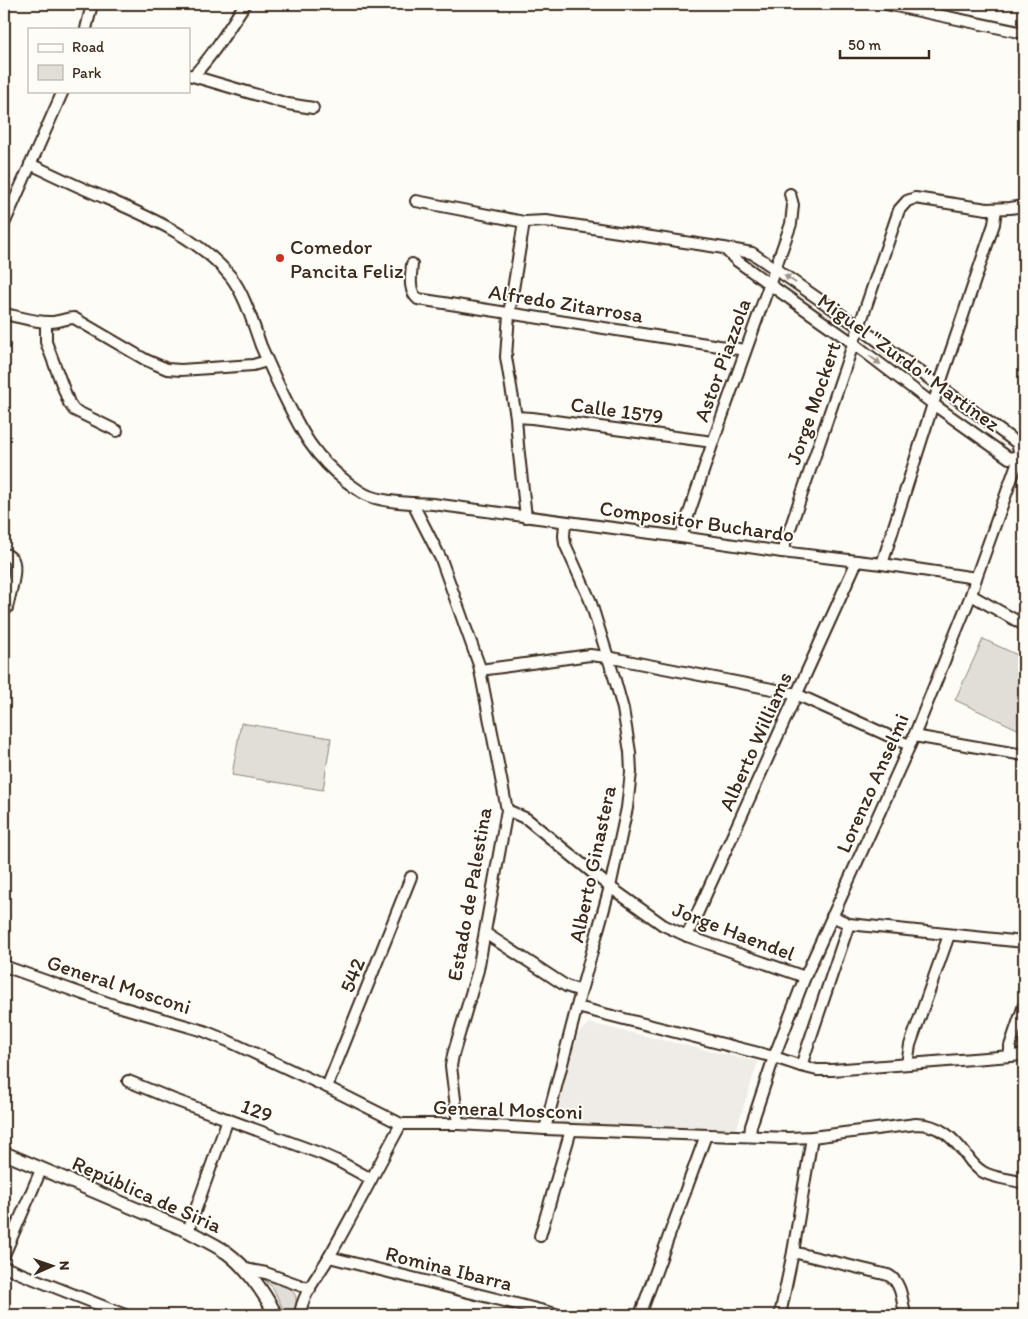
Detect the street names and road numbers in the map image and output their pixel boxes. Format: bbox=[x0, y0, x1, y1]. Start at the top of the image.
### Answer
street label: Alfredo Zitarrosa bbox=[487, 278, 645, 328]
street label: Miguel "Zurdo" Martínez bbox=[813, 287, 1005, 437]
street label: Astor Piazzola bbox=[688, 295, 756, 425]
street label: Jorge Mockert bbox=[780, 338, 846, 468]
street label: Calle 1579 bbox=[569, 391, 665, 429]
street label: Compositor Buchardo bbox=[598, 495, 796, 547]
street label: Alberto Williams bbox=[713, 667, 797, 815]
street label: Lorenzo Anselmi bbox=[830, 710, 914, 856]
street label: Alberto Ginastera bbox=[563, 783, 621, 945]
street label: Estado de Palestina bbox=[441, 805, 497, 983]
street label: Jorge Haendel bbox=[669, 896, 799, 966]
street label: General Mosconi bbox=[44, 949, 194, 1019]
street label: 542 bbox=[334, 954, 370, 996]
street label: 129 bbox=[238, 1093, 276, 1127]
street label: General Mosconi bbox=[433, 1094, 583, 1124]
street label: República de Siria bbox=[68, 1150, 226, 1238]
street label: Romina Ibarra bbox=[383, 1240, 515, 1296]

